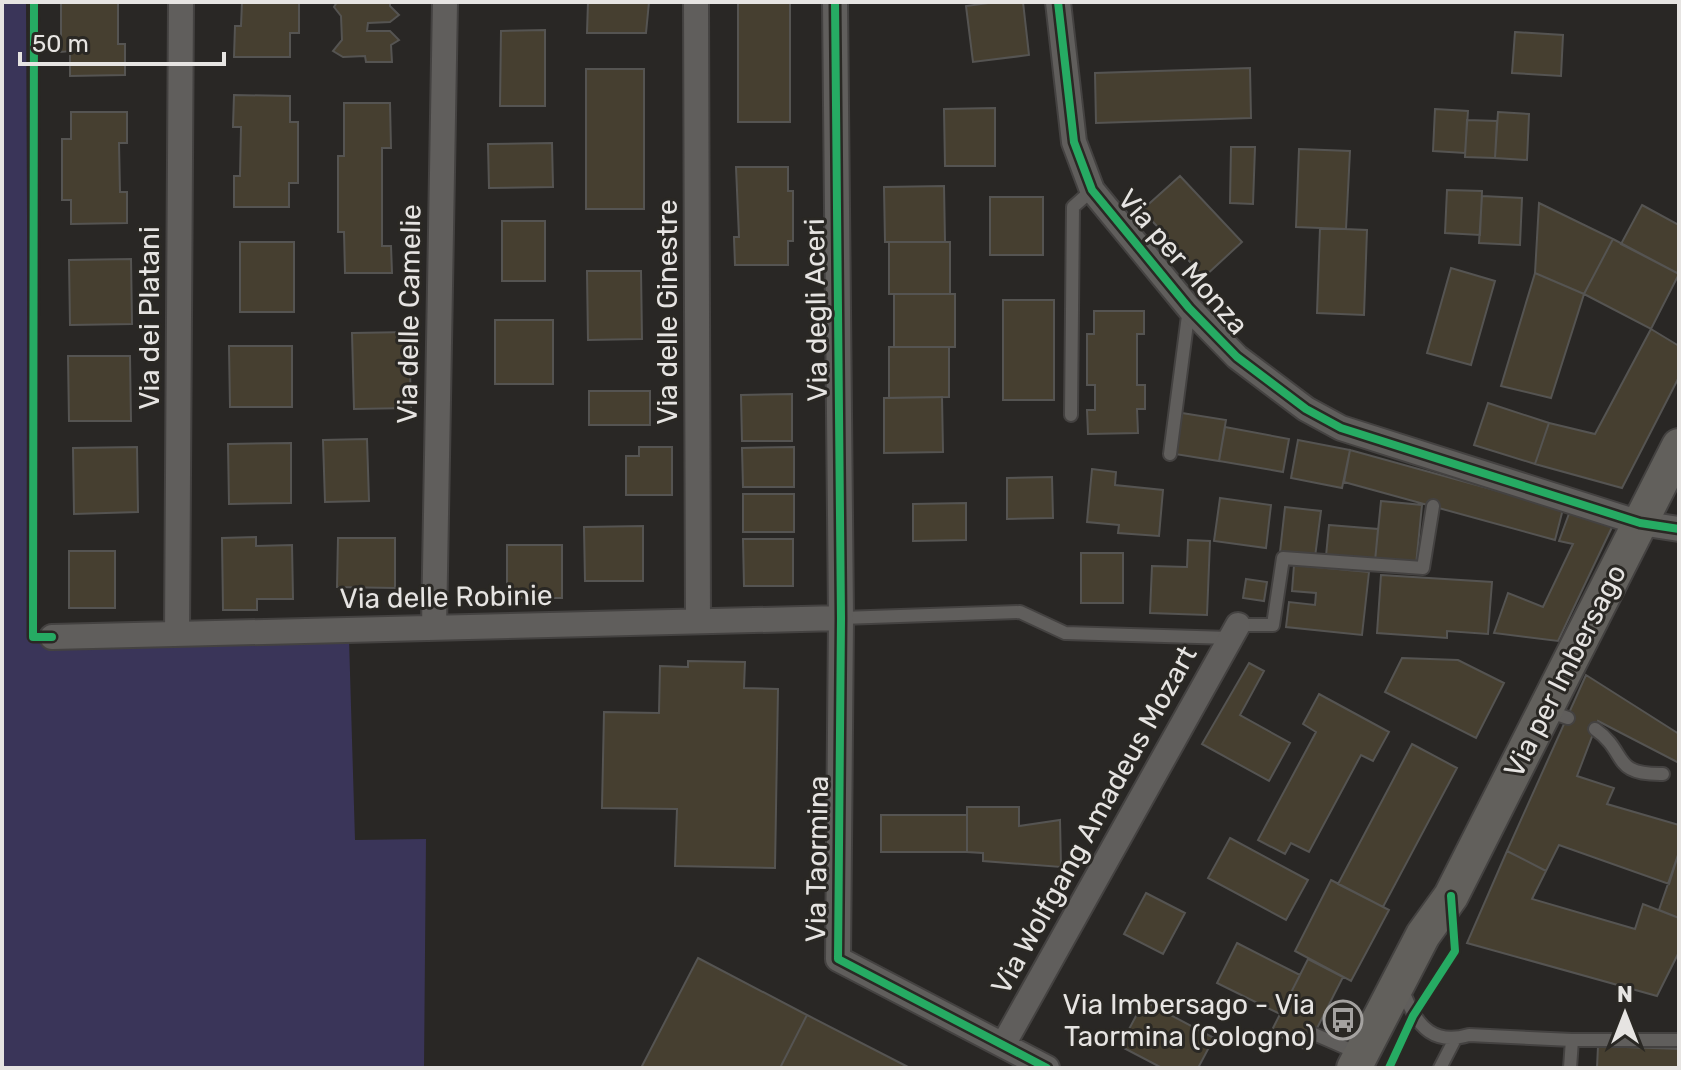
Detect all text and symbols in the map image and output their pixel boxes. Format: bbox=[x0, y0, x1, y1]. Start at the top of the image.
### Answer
scale bar bbox=[20, 16, 224, 66]
text: 50 m bbox=[32, 30, 89, 58]
street label: Via per Monza bbox=[1111, 183, 1255, 341]
street label: Via delle Ginestre bbox=[651, 199, 684, 425]
street label: Via delle Camelie bbox=[391, 204, 427, 424]
street label: Via degli Aceri bbox=[798, 218, 834, 402]
street label: Via dei Platani bbox=[133, 226, 166, 410]
street label: Via per Imbersago bbox=[1497, 559, 1633, 783]
street label: Via delle Robinie bbox=[339, 579, 553, 615]
street label: Via Wolfgang Amadeus Mozart bbox=[984, 640, 1204, 1000]
street label: Via Taormina bbox=[799, 775, 835, 943]
north arrow bbox=[1585, 974, 1665, 1054]
text: N bbox=[1617, 981, 1633, 1008]
place label: Via Imbersago - Via Taormina (Cologno) bbox=[1063, 988, 1315, 1053]
bus stop icon: Via Imbersago - Via Taormina (Cologno) bbox=[1322, 999, 1364, 1041]

